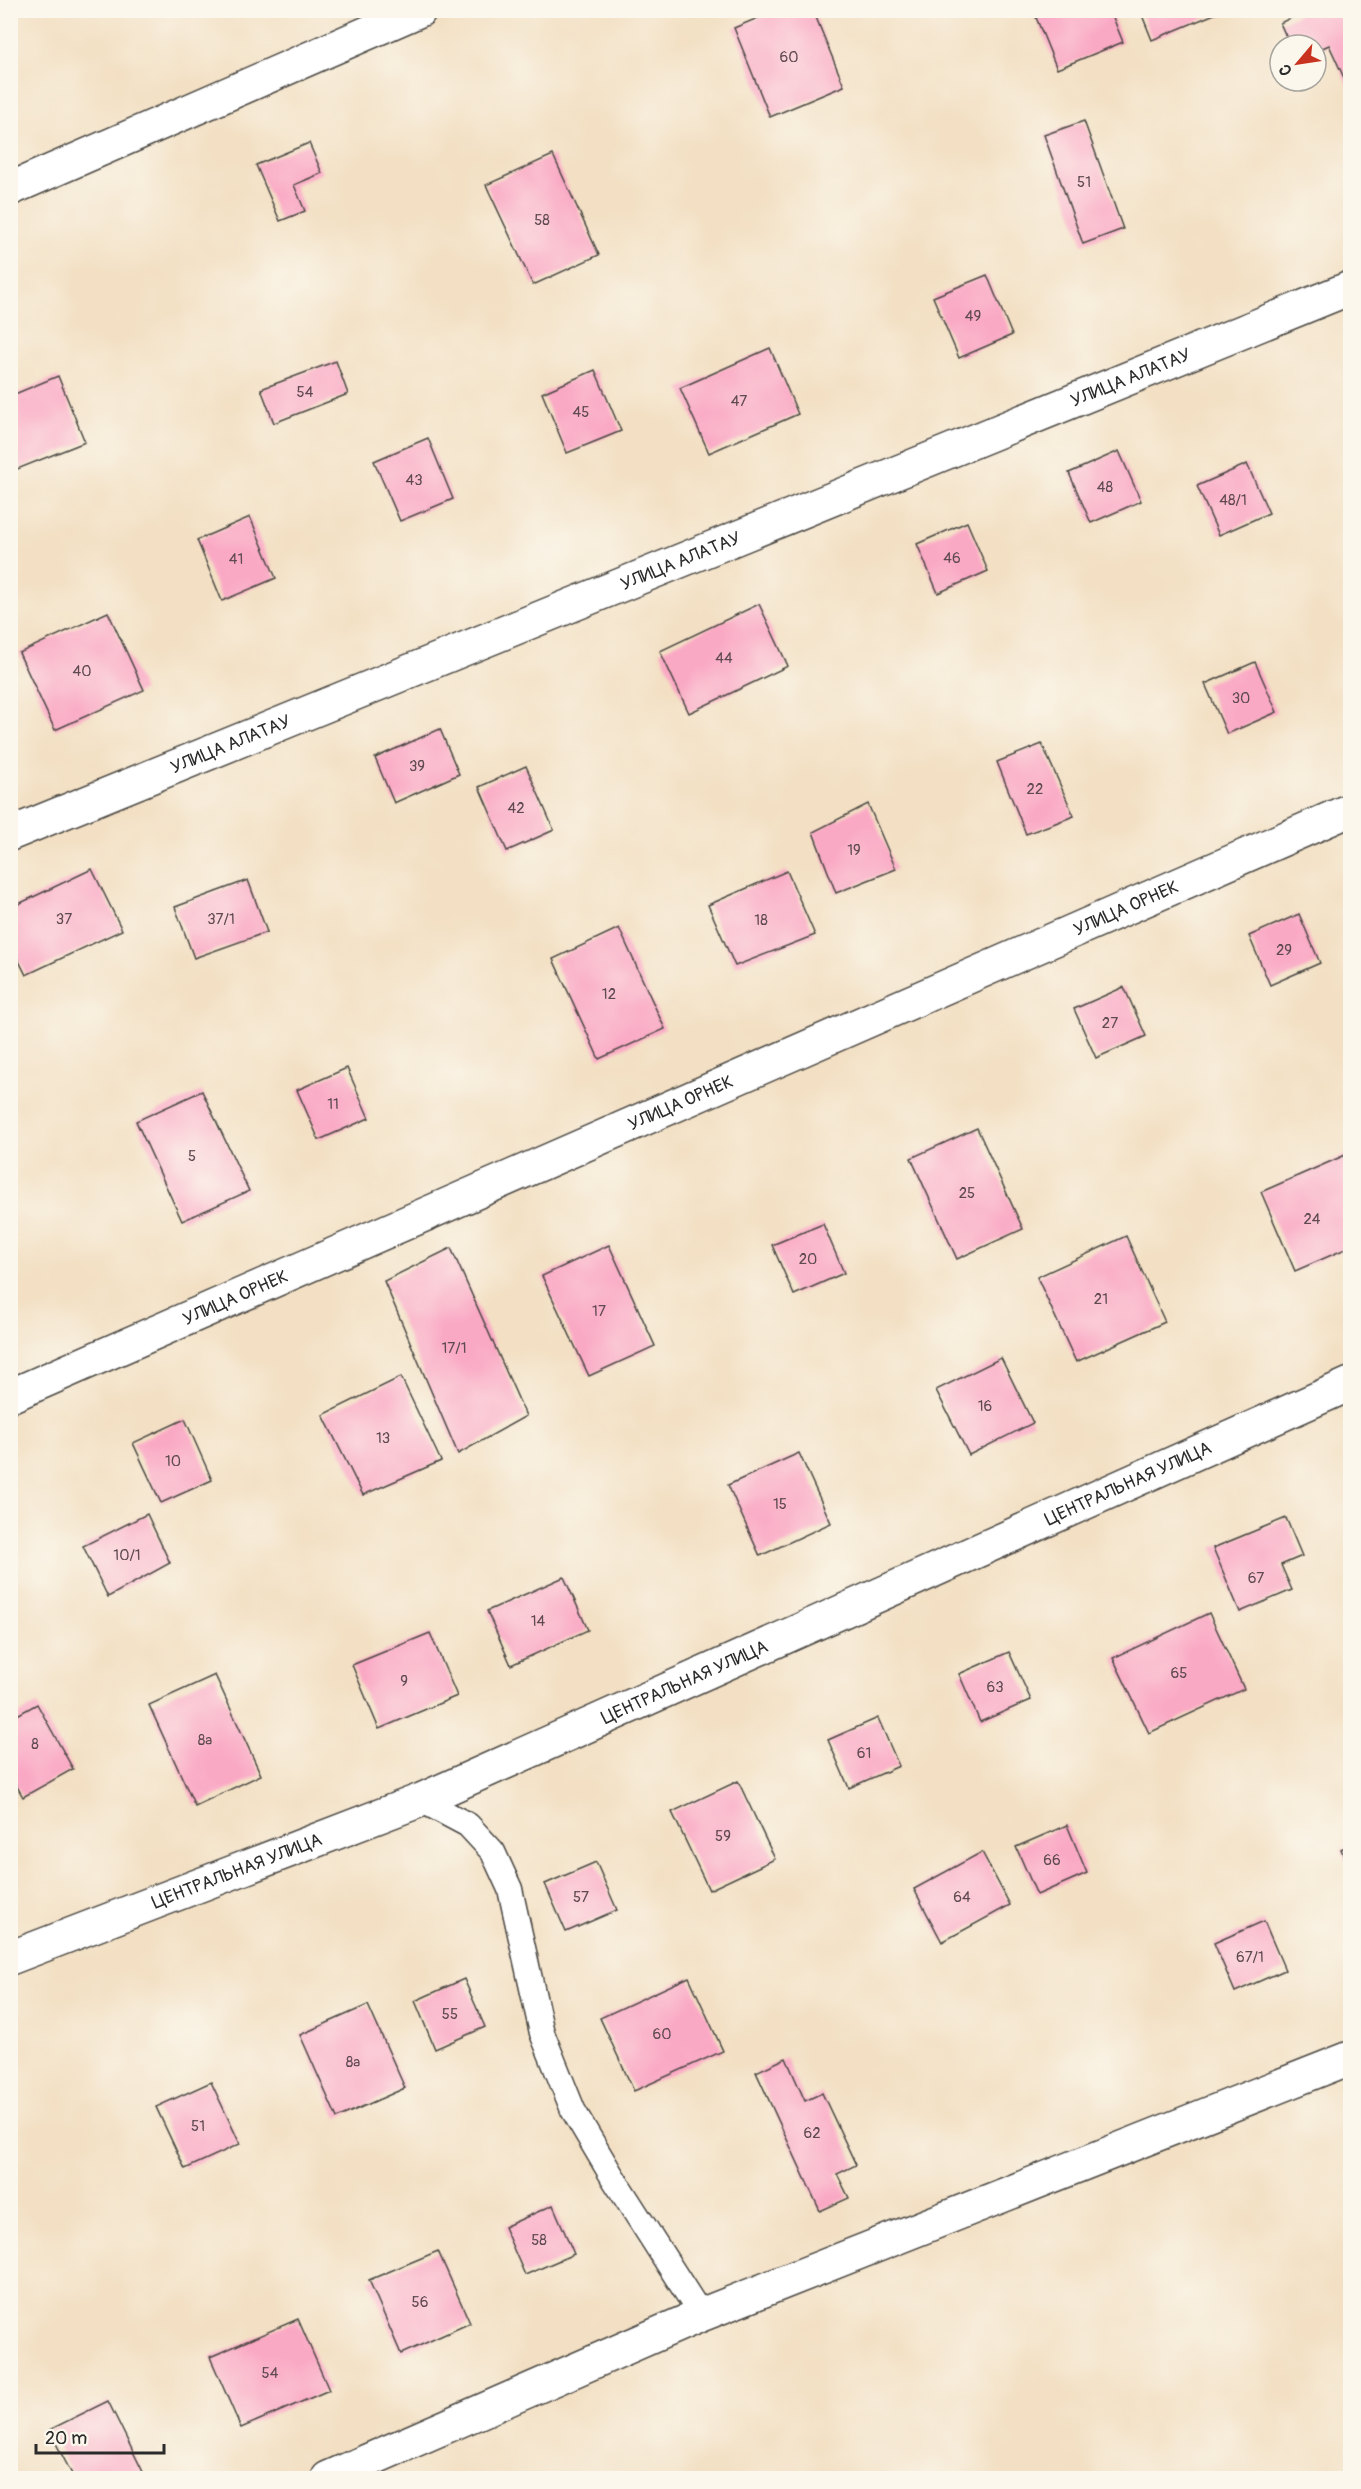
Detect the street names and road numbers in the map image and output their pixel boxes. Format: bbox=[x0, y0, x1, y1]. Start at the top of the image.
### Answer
street label: УЛИЦА АЛАТАУ bbox=[1067, 343, 1194, 413]
street label: УЛИЦА АЛАТАУ bbox=[617, 526, 744, 596]
street label: УЛИЦА АЛАТАУ bbox=[167, 710, 294, 779]
street label: УЛИЦА ОРНЕК bbox=[1070, 875, 1182, 941]
street label: УЛИЦА ОРНЕК bbox=[625, 1070, 737, 1136]
street label: УЛИЦА ОРНЕК bbox=[180, 1265, 292, 1331]
street label: ЦЕНТРАЛЬНАЯ УЛИЦА bbox=[1041, 1436, 1215, 1531]
street label: ЦЕНТРАЛЬНАЯ УЛИЦА bbox=[598, 1635, 772, 1730]
street label: ЦЕНТРАЛЬНАЯ УЛИЦА bbox=[149, 1828, 326, 1914]

